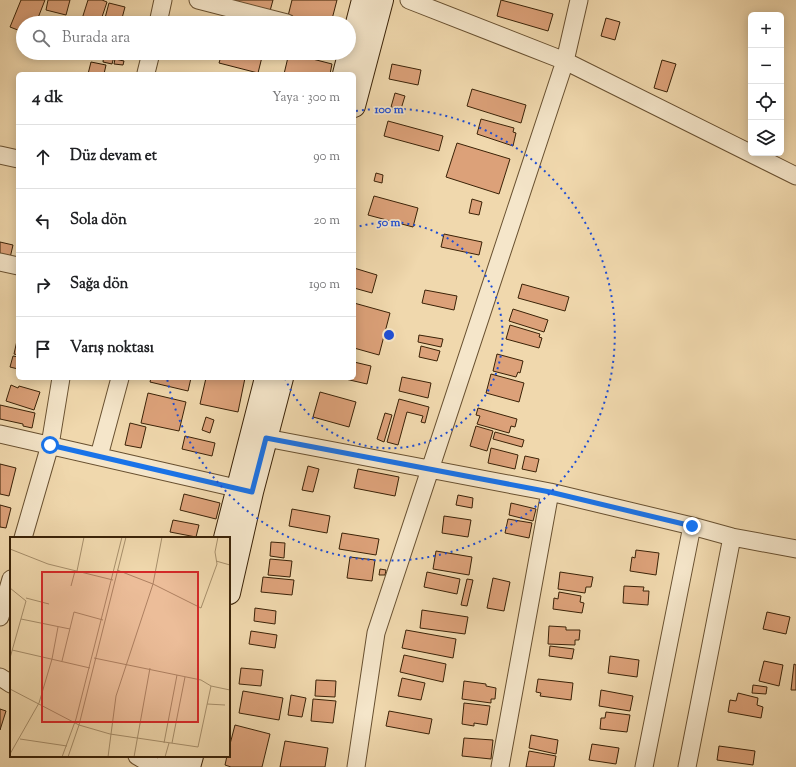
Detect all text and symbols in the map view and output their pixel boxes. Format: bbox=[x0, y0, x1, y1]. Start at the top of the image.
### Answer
map controls bbox=[748, 12, 784, 156]
button: + bbox=[748, 12, 784, 48]
search box bbox=[16, 16, 356, 60]
icon: search bbox=[30, 27, 52, 49]
text: Burada ara bbox=[62, 28, 130, 49]
button: − bbox=[748, 48, 784, 84]
button: locate bbox=[748, 84, 784, 120]
text: 4 dk bbox=[32, 86, 63, 110]
text: Yaya · 300 m bbox=[272, 89, 340, 107]
text: 100 m bbox=[373, 101, 404, 119]
button: layers bbox=[748, 120, 784, 156]
icon: ahead bbox=[32, 146, 54, 168]
text: Düz devam et bbox=[70, 146, 157, 167]
text: 90 m bbox=[313, 148, 340, 166]
icon: left bbox=[32, 210, 54, 232]
text: Sola dön bbox=[70, 210, 127, 231]
text: 20 m bbox=[314, 212, 340, 230]
text: 50 m bbox=[377, 214, 401, 232]
icon: right bbox=[32, 274, 54, 296]
text: Sağa dön bbox=[70, 274, 128, 295]
text: 190 m bbox=[309, 276, 340, 294]
centre of rings bbox=[382, 328, 396, 342]
icon: arrive bbox=[32, 338, 54, 360]
text: Varış noktası bbox=[70, 338, 154, 359]
route start bbox=[41, 436, 59, 454]
route end bbox=[683, 517, 701, 535]
inset map bbox=[10, 537, 230, 757]

